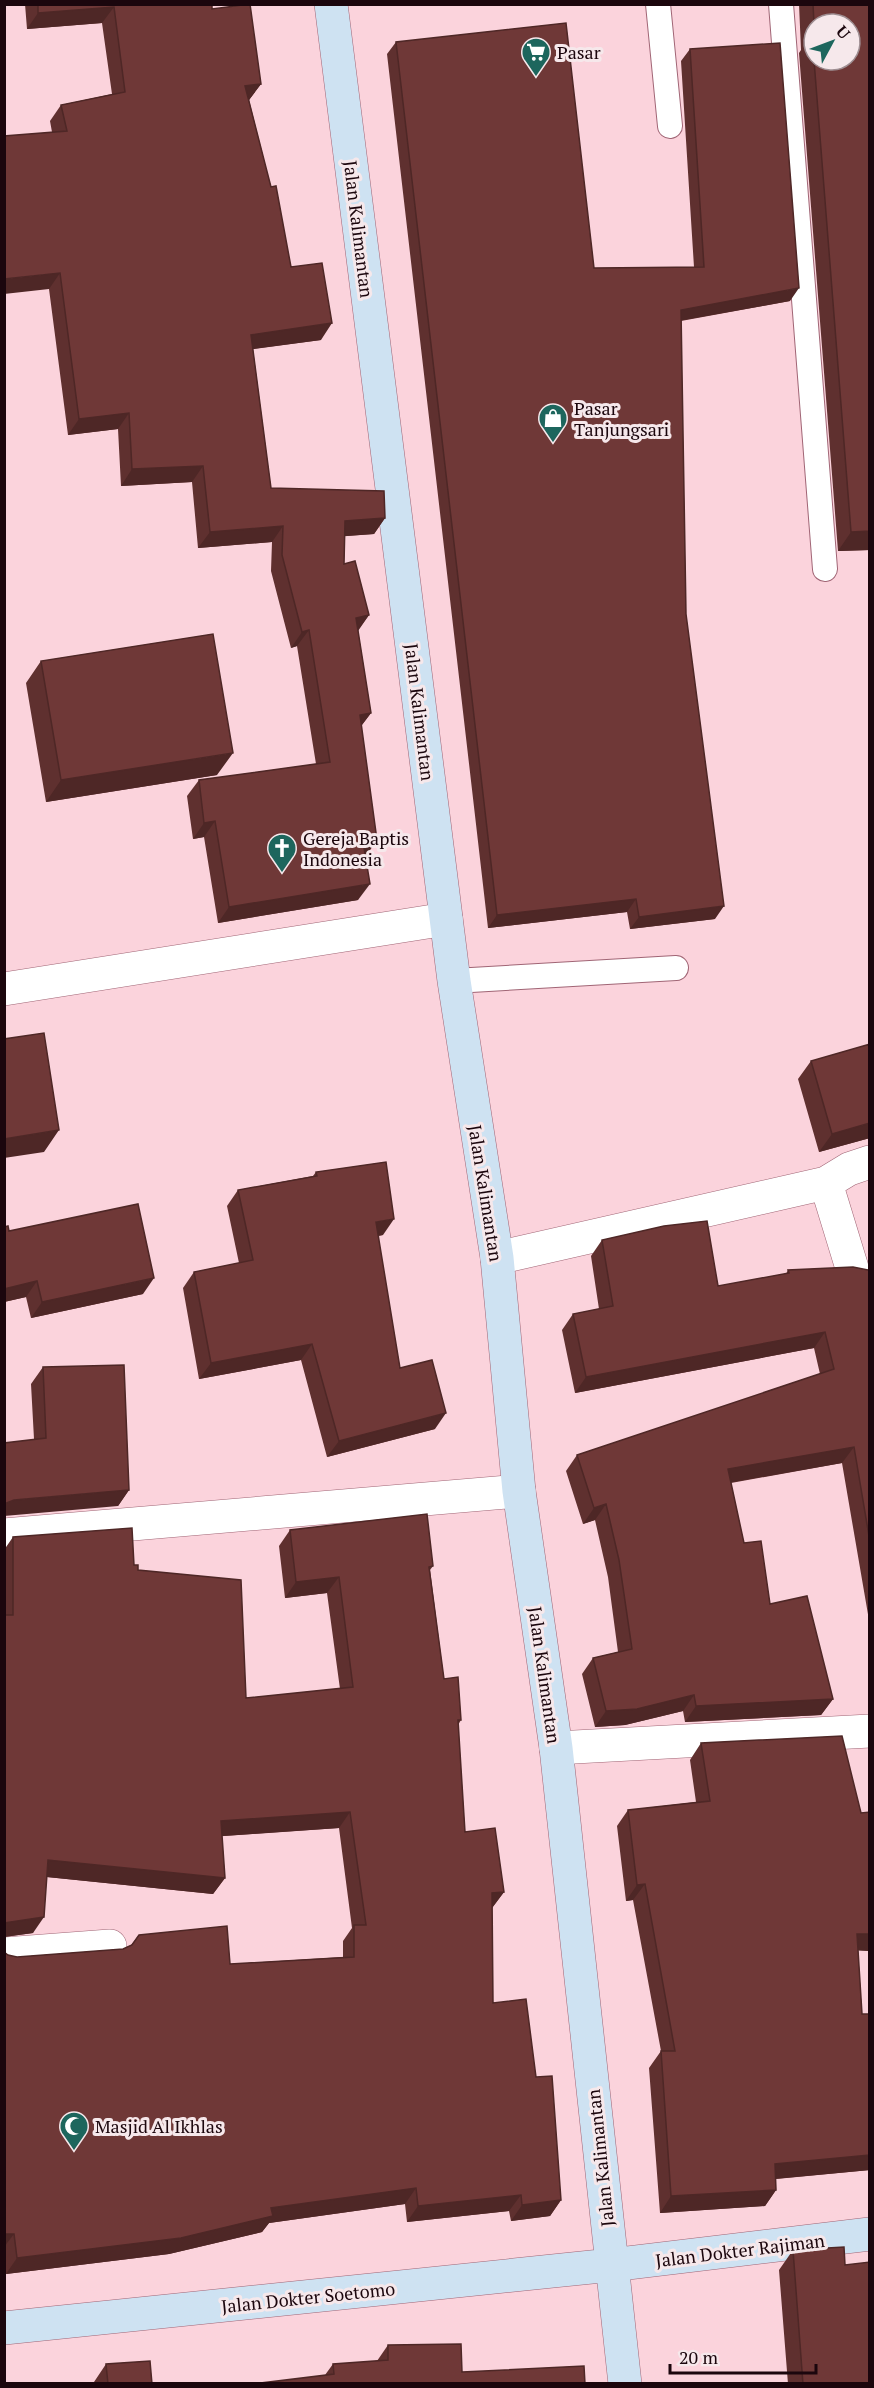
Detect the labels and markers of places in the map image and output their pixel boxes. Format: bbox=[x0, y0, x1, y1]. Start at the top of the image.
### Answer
supermarket icon: Pasar bbox=[520, 36, 552, 78]
place label: Pasar bbox=[557, 40, 601, 64]
place label: Pasar Tanjungsari bbox=[574, 396, 669, 441]
shop icon: Pasar Tanjungsari bbox=[537, 402, 569, 444]
place label: Gereja Baptis Indonesia bbox=[303, 826, 409, 871]
church icon: Gereja Baptis Indonesia bbox=[266, 832, 298, 874]
mosque icon: Masjid Al Ikhlas bbox=[58, 2110, 90, 2152]
place label: Masjid Al Ikhlas bbox=[95, 2114, 223, 2138]

